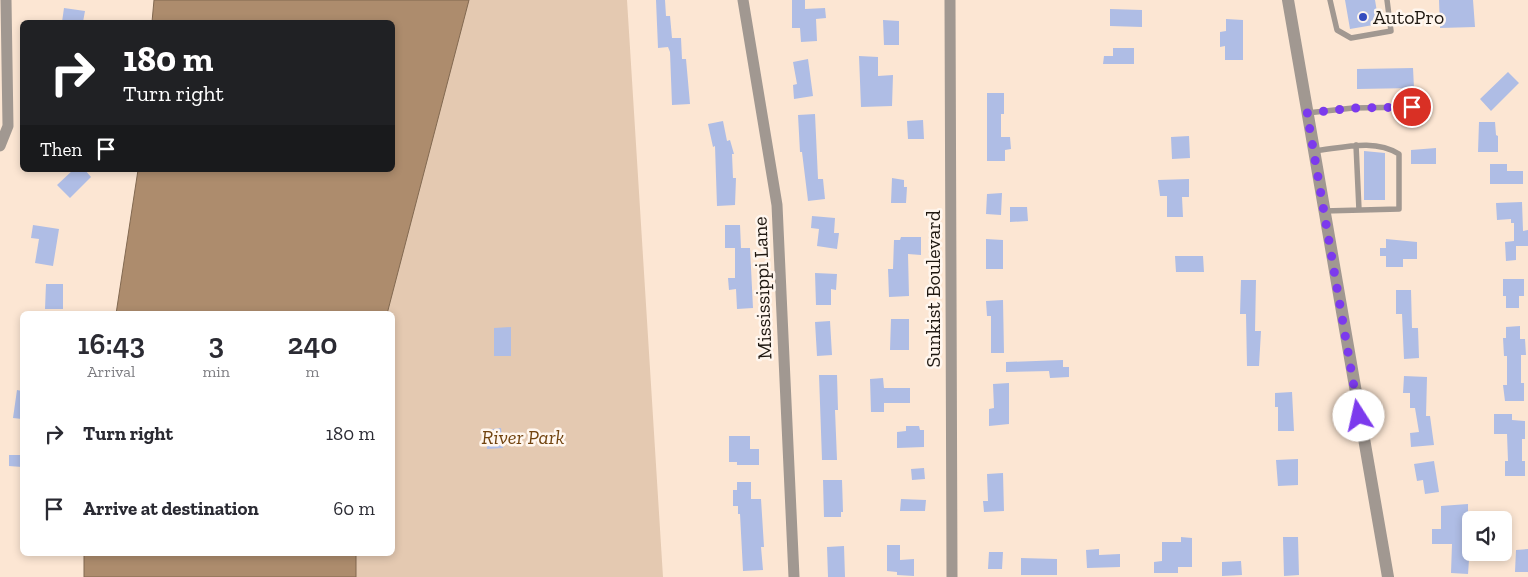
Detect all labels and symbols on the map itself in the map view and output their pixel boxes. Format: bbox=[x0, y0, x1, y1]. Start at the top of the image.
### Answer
place label: AutoPro bbox=[1373, 5, 1444, 29]
marker: AutoPro bbox=[1357, 11, 1369, 23]
pin bbox=[1391, 86, 1433, 128]
street label: Sunkist Boulevard bbox=[921, 210, 945, 368]
street label: Mississippi Lane bbox=[748, 216, 776, 360]
position arrow bbox=[1332, 389, 1384, 441]
park label: River Park bbox=[482, 425, 565, 449]

